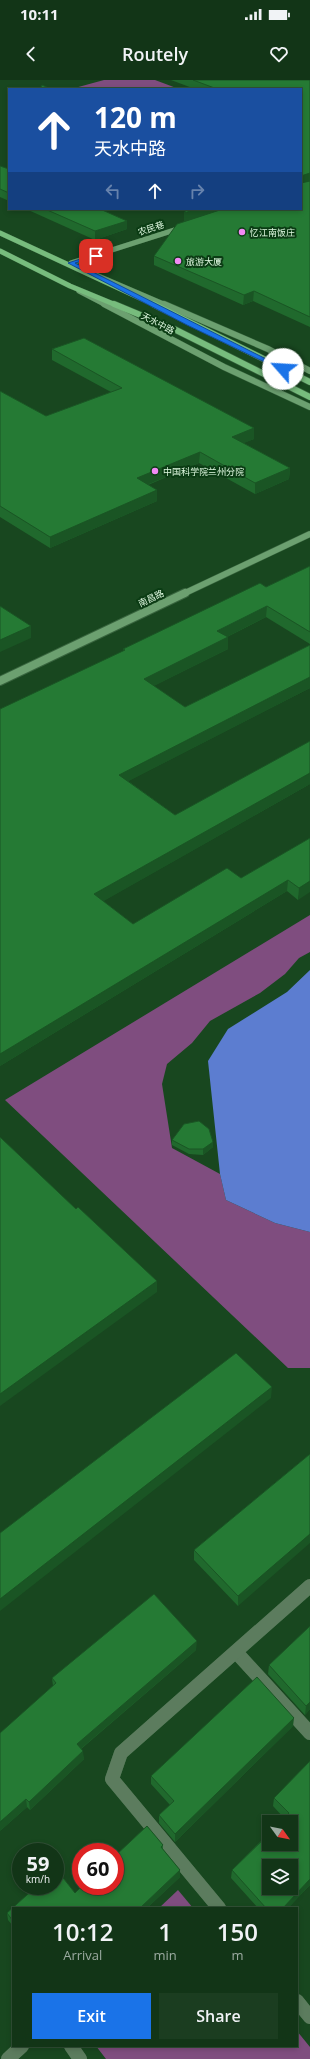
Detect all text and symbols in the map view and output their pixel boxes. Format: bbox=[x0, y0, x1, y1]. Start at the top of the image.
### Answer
text: 10:11 bbox=[20, 4, 59, 24]
text: Routely bbox=[122, 42, 188, 66]
icon: back bbox=[20, 43, 42, 65]
icon: heart bbox=[268, 43, 290, 65]
text: 120 m bbox=[94, 98, 177, 136]
icon: ahead bbox=[28, 104, 80, 156]
text: 天水中路 bbox=[94, 136, 166, 160]
icon: left bbox=[102, 180, 124, 202]
icon: ahead bbox=[144, 180, 166, 202]
icon: right bbox=[186, 180, 208, 202]
street label: 农民巷 bbox=[136, 218, 166, 238]
place label: 忆江南饭庄 bbox=[250, 226, 295, 239]
marker: 忆江南饭庄 bbox=[237, 227, 247, 237]
pin bbox=[79, 239, 113, 273]
icon: arrive bbox=[85, 245, 107, 267]
place label: 旅游大厦 bbox=[186, 255, 222, 268]
marker: 旅游大厦 bbox=[173, 256, 183, 266]
street label: 天水中路 bbox=[139, 309, 177, 337]
position arrow bbox=[262, 348, 304, 390]
place label: 中国科学院兰州分院 bbox=[163, 465, 244, 478]
marker: 中国科学院兰州分院 bbox=[150, 466, 160, 476]
street label: 南昌路 bbox=[136, 586, 166, 610]
north arrow bbox=[262, 1815, 298, 1851]
map controls bbox=[262, 1815, 298, 1895]
speed limit sign: 60 bbox=[72, 1843, 124, 1895]
text: 59 bbox=[27, 1850, 49, 1877]
button: layers bbox=[262, 1859, 298, 1895]
text: km/h bbox=[26, 1872, 50, 1886]
text: 10:12 bbox=[52, 1915, 113, 1948]
text: 1 bbox=[158, 1915, 172, 1948]
text: 150 bbox=[217, 1915, 258, 1948]
text: Arrival bbox=[63, 1946, 102, 1964]
text: min bbox=[154, 1946, 177, 1964]
text: m bbox=[231, 1946, 243, 1964]
button: Exit bbox=[32, 1993, 151, 2039]
button: Share bbox=[159, 1993, 278, 2039]

